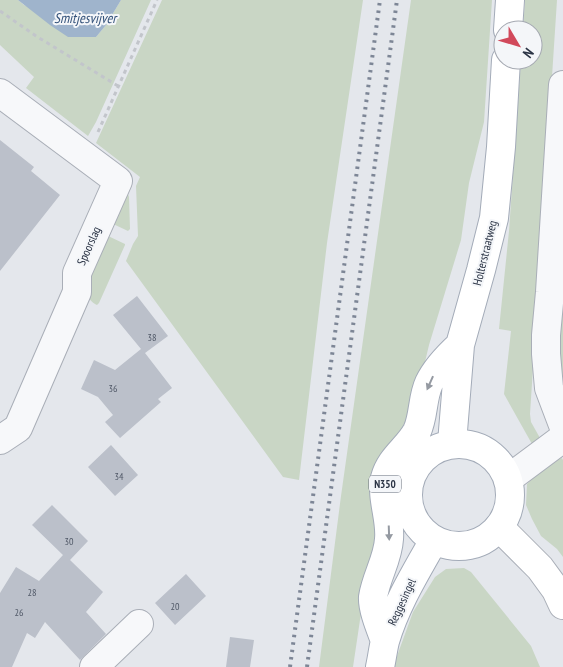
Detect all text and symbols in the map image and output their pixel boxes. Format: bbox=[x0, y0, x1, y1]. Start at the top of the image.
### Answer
water label: Smitjesvijver bbox=[54, 9, 118, 27]
north arrow bbox=[493, 20, 543, 70]
text: N bbox=[519, 44, 538, 62]
street label: Holterstraatweg bbox=[469, 219, 500, 287]
street label: Spoorslag bbox=[73, 224, 104, 268]
house number: 38 bbox=[148, 331, 157, 344]
one-way arrow bbox=[426, 376, 434, 390]
house number: 36 bbox=[109, 382, 118, 395]
house number: 34 bbox=[115, 470, 124, 483]
road number: N350 bbox=[369, 476, 401, 492]
one-way arrow bbox=[385, 525, 393, 541]
house number: 30 bbox=[65, 535, 74, 548]
street label: Reggesingel bbox=[384, 576, 419, 628]
house number: 28 bbox=[28, 586, 37, 599]
house number: 20 bbox=[171, 600, 180, 613]
house number: 26 bbox=[15, 606, 24, 619]

